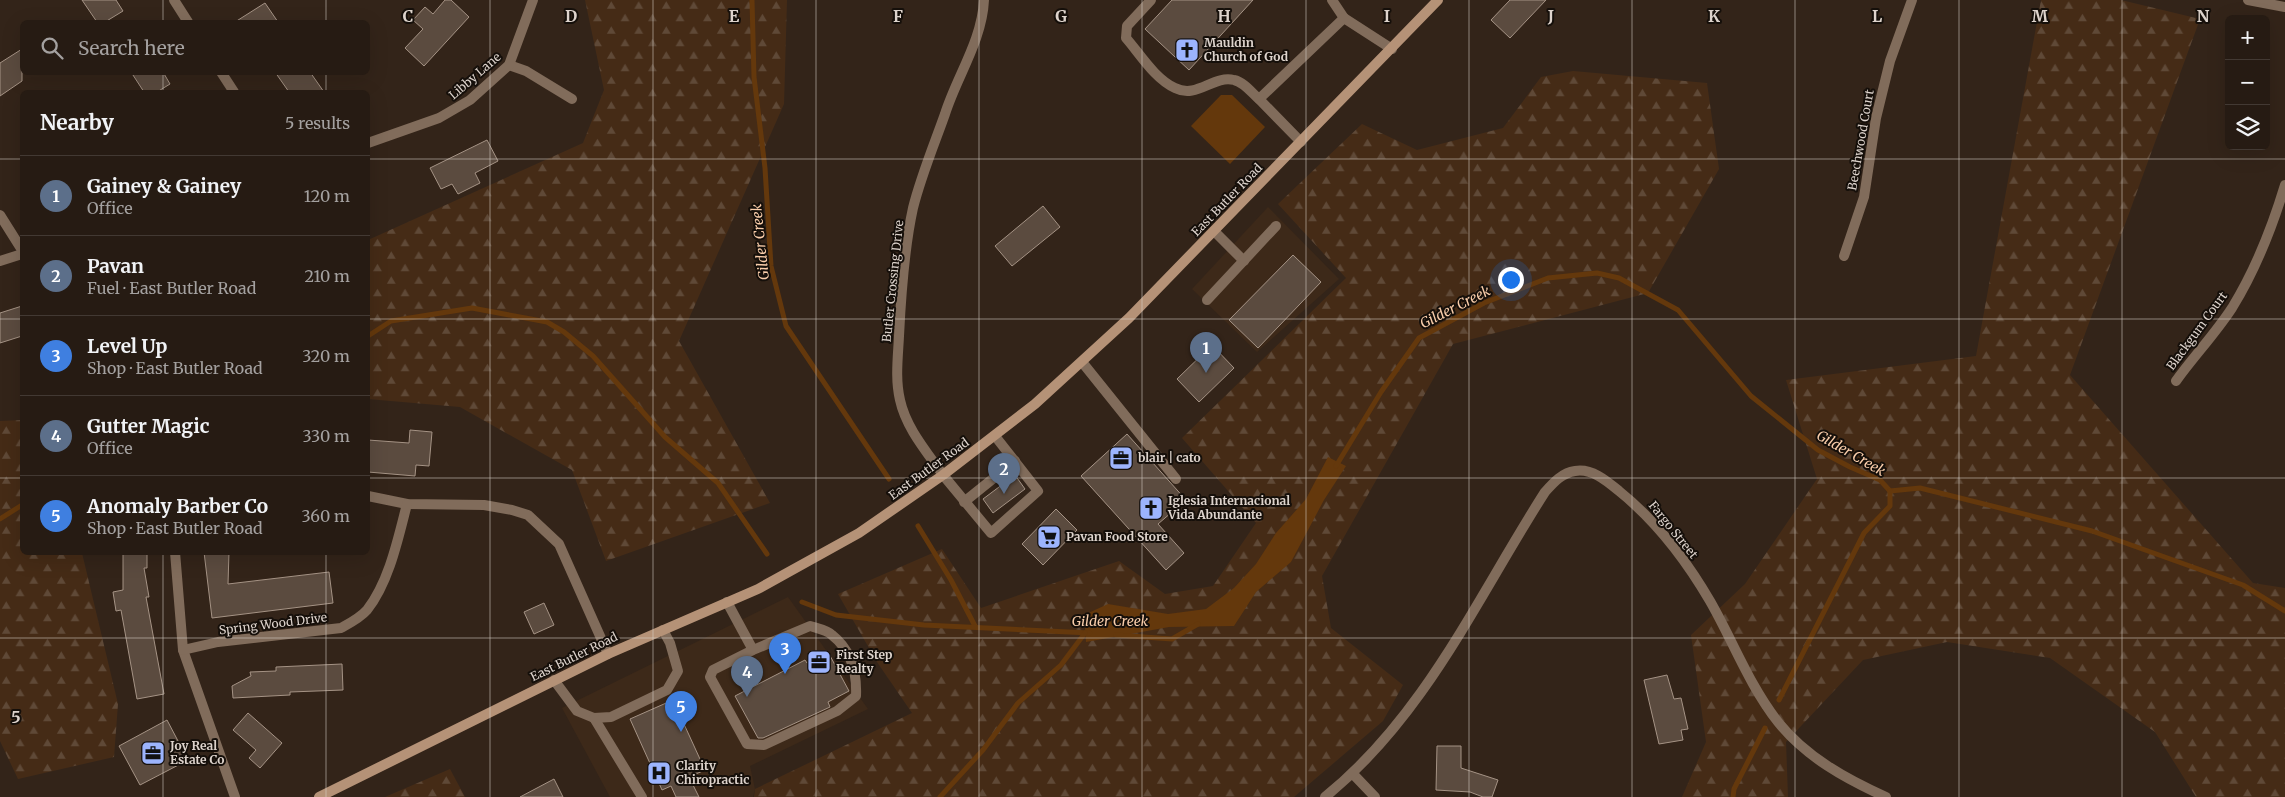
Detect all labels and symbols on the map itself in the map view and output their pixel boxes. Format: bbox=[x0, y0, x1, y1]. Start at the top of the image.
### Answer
text: C bbox=[403, 6, 413, 26]
text: D bbox=[565, 6, 577, 26]
text: E bbox=[729, 6, 740, 26]
text: F bbox=[893, 6, 903, 26]
text: G bbox=[1055, 6, 1067, 26]
text: H bbox=[1217, 6, 1231, 26]
text: I bbox=[1384, 6, 1390, 26]
text: J bbox=[1547, 6, 1554, 26]
text: K bbox=[1708, 6, 1720, 26]
text: L bbox=[1872, 6, 1882, 26]
text: M bbox=[2032, 6, 2049, 26]
text: N bbox=[2197, 6, 2210, 26]
place label: Mauldin Church of God bbox=[1204, 35, 1289, 64]
church icon: Mauldin Church of God bbox=[1174, 37, 1200, 63]
street label: Libby Lane bbox=[446, 49, 504, 102]
street label: Beechwood Court bbox=[1844, 88, 1877, 191]
street label: East Butler Road bbox=[1188, 160, 1265, 239]
water label: Gilder Creek bbox=[747, 203, 773, 281]
street label: Butler Crossing Drive bbox=[879, 219, 906, 343]
your location bbox=[1498, 267, 1524, 293]
water label: Gilder Creek bbox=[1417, 281, 1493, 332]
street label: Blackgum Court bbox=[2163, 288, 2230, 373]
pin: 1 bbox=[1190, 332, 1222, 373]
water label: Gilder Creek bbox=[1813, 426, 1889, 480]
street label: East Butler Road bbox=[886, 435, 972, 503]
office icon: blair | cato bbox=[1108, 445, 1134, 471]
place label: blair | cato bbox=[1138, 450, 1201, 465]
pin: 2 bbox=[988, 453, 1020, 494]
place label: Iglesia Internacional Vida Abundante bbox=[1167, 493, 1290, 522]
church icon: Iglesia Internacional Vida Abundante bbox=[1138, 495, 1164, 521]
street label: Fargo Street bbox=[1646, 498, 1701, 562]
supermarket icon: Pavan Food Store bbox=[1036, 524, 1062, 550]
place label: Pavan Food Store bbox=[1066, 529, 1168, 544]
street label: Spring Wood Drive bbox=[218, 609, 328, 638]
water label: Gilder Creek bbox=[1072, 612, 1149, 630]
street label: East Butler Road bbox=[528, 629, 620, 684]
pin: 3 bbox=[769, 633, 801, 674]
place label: First Step Realty bbox=[836, 647, 893, 676]
office icon: First Step Realty bbox=[806, 649, 832, 675]
pin: 4 bbox=[731, 656, 763, 697]
pin: 5 bbox=[665, 691, 697, 732]
text: 5 bbox=[11, 707, 21, 727]
place label: Joy Real Estate Co bbox=[169, 738, 224, 767]
office icon: Joy Real Estate Co bbox=[140, 740, 166, 766]
place label: Clarity Chiropractic bbox=[676, 758, 749, 787]
hospital icon: Clarity Chiropractic bbox=[646, 760, 672, 786]

